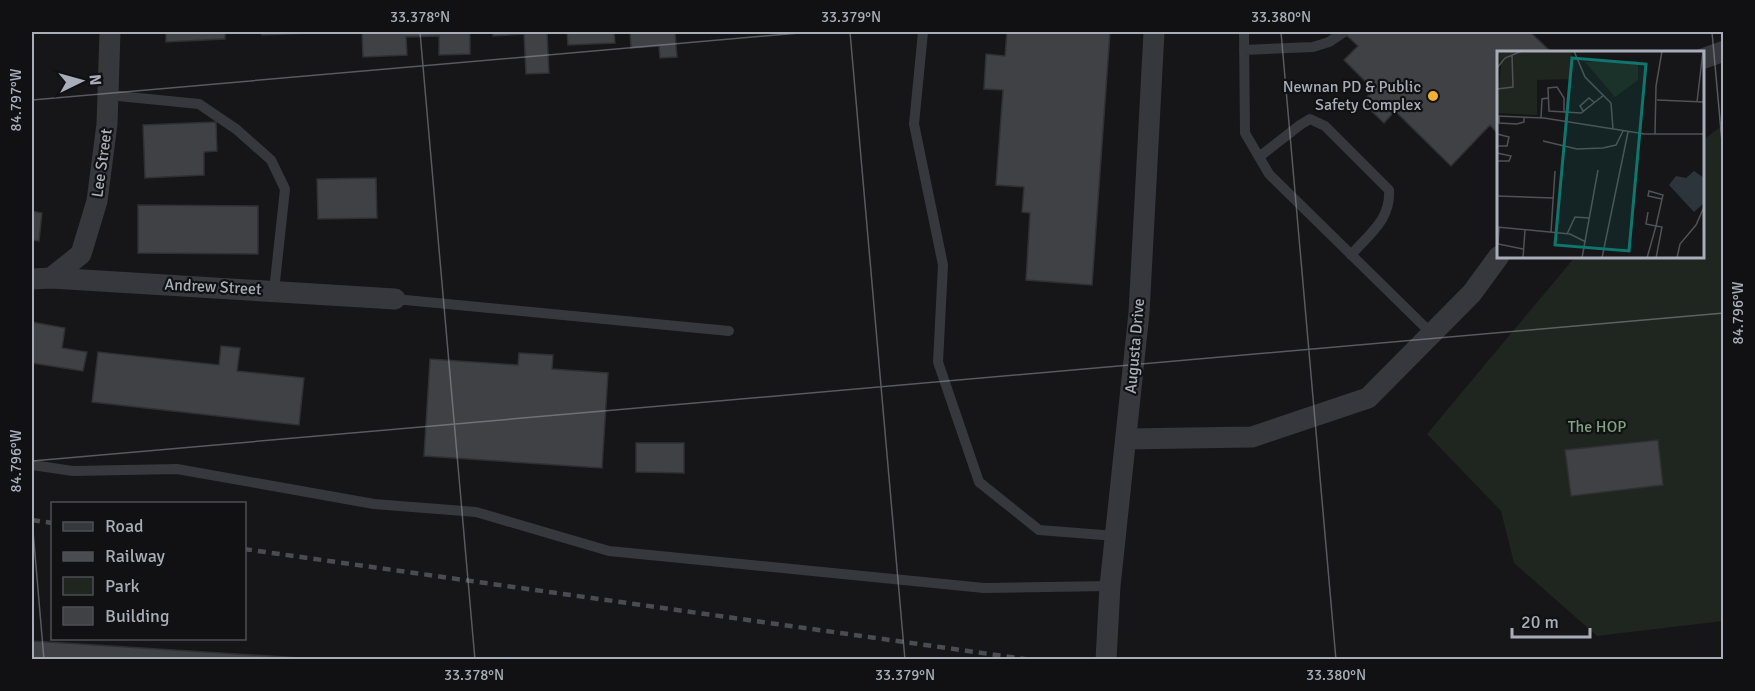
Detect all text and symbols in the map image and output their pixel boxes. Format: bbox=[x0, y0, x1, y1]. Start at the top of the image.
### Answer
text: 33.378°N bbox=[390, 8, 450, 26]
text: 33.379°N bbox=[821, 8, 881, 26]
text: 33.380°N bbox=[1251, 8, 1311, 26]
north arrow bbox=[51, 51, 111, 111]
inset map bbox=[1497, 51, 1704, 258]
text: 84.797°W bbox=[7, 68, 25, 131]
text: N bbox=[84, 73, 105, 86]
place label: Newnan PD & Public Safety Complex bbox=[1283, 77, 1422, 115]
marker: Newnan PD & Public Safety Complex bbox=[1426, 89, 1440, 103]
street label: Lee Street bbox=[87, 127, 117, 199]
street label: Andrew Street bbox=[164, 274, 262, 300]
text: 84.796°W bbox=[1729, 281, 1747, 344]
street label: Augusta Drive bbox=[1121, 298, 1149, 394]
park label: The HOP bbox=[1568, 417, 1626, 437]
text: 84.796°W bbox=[7, 429, 25, 492]
legend bbox=[51, 502, 246, 640]
text: Road bbox=[105, 515, 144, 537]
text: Railway bbox=[105, 545, 166, 567]
text: Park bbox=[105, 575, 140, 597]
scale bar bbox=[1512, 601, 1590, 639]
text: Building bbox=[105, 605, 169, 627]
text: 20 m bbox=[1521, 611, 1559, 633]
text: 33.378°N bbox=[444, 666, 504, 684]
text: 33.379°N bbox=[875, 666, 935, 684]
text: 33.380°N bbox=[1306, 666, 1366, 684]

